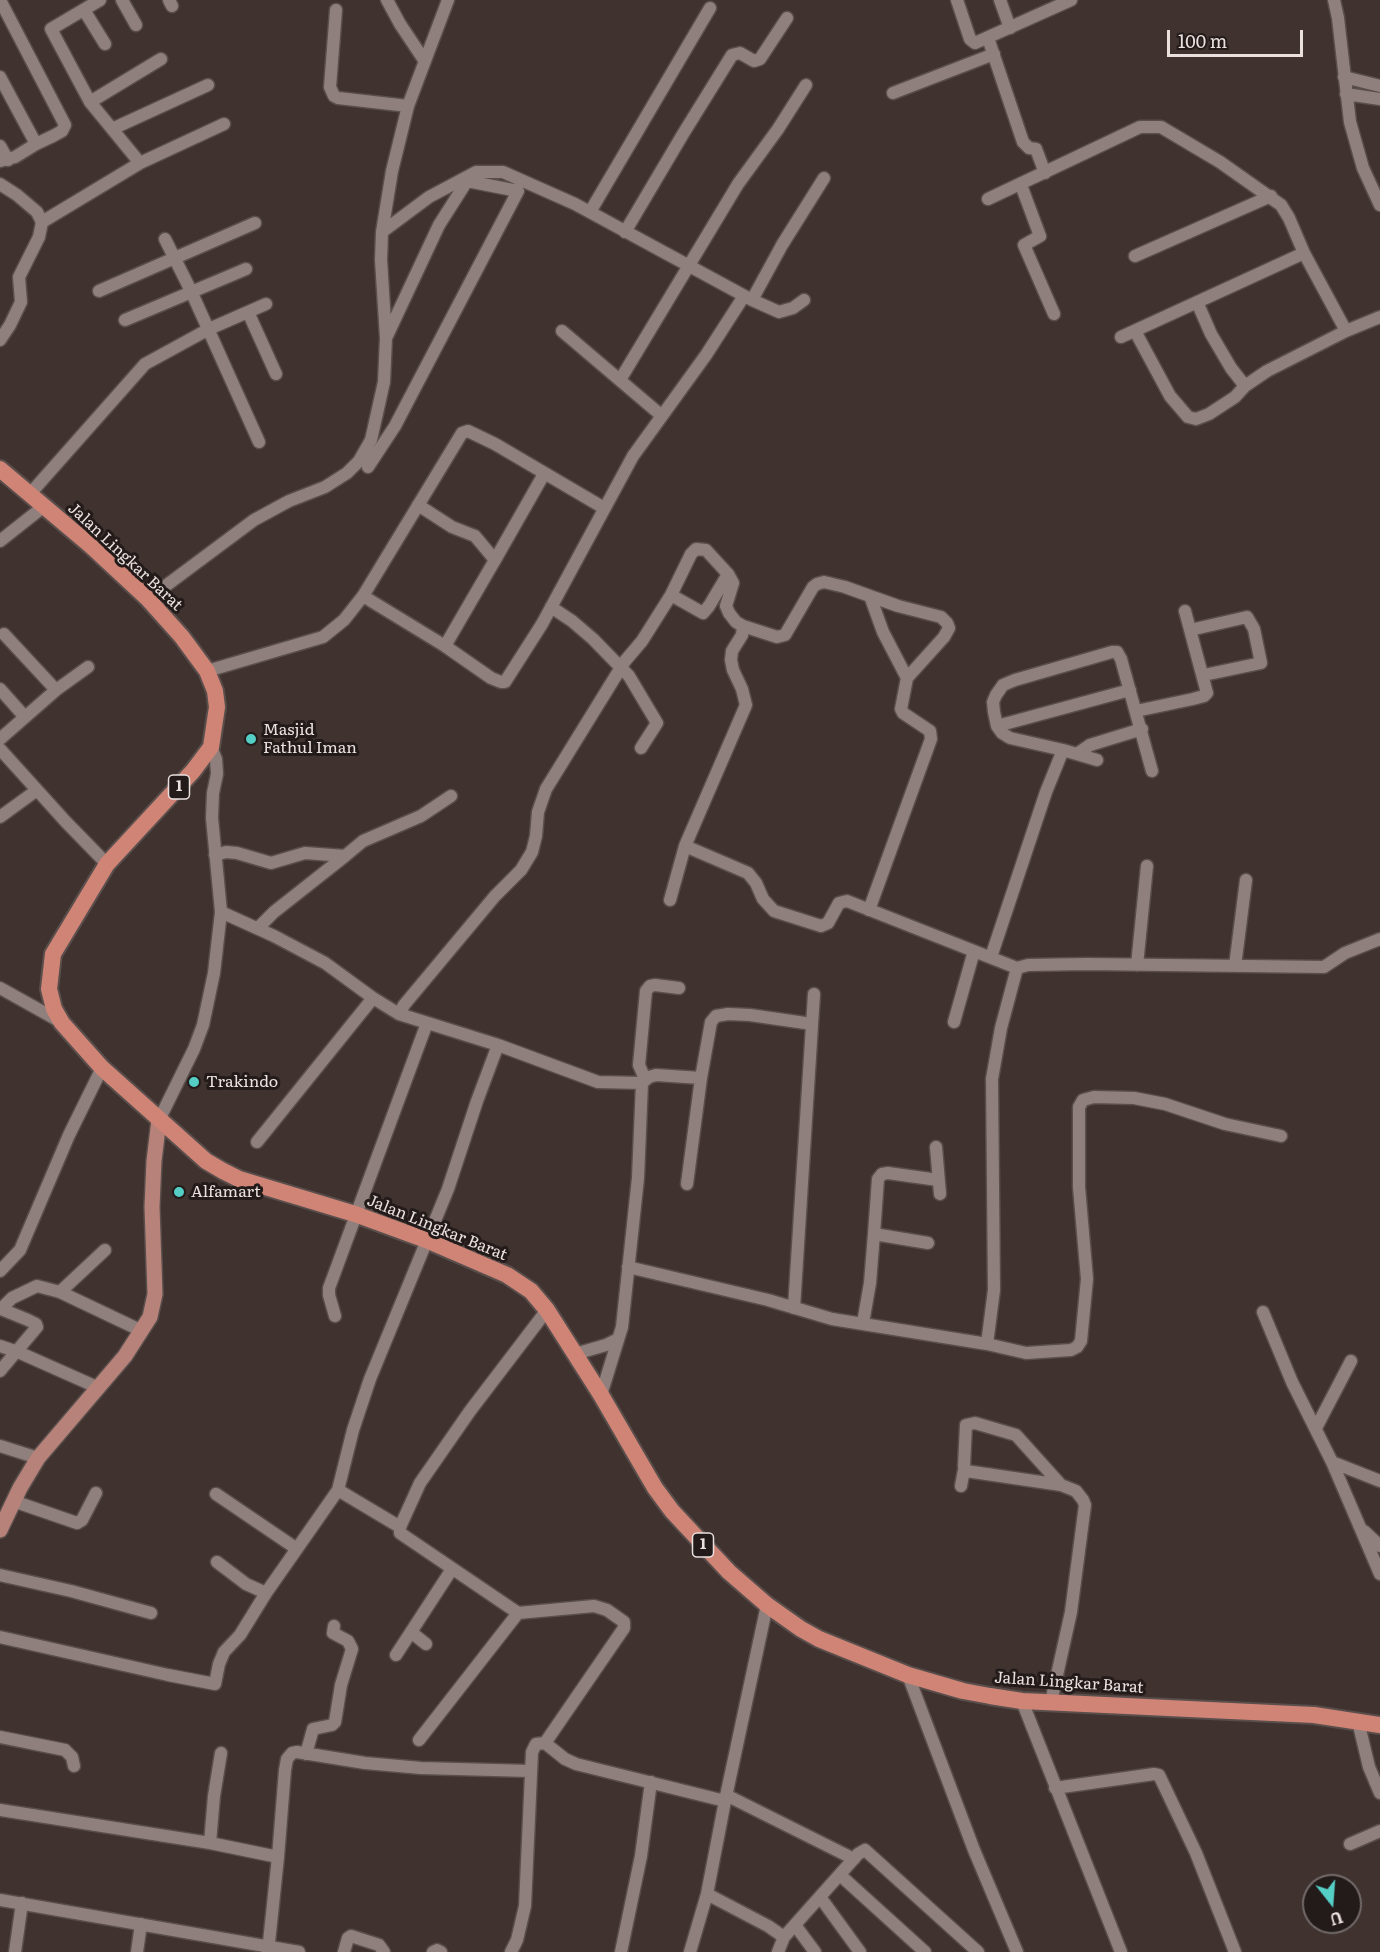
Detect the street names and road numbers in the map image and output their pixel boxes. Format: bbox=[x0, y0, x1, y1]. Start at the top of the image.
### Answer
street label: Jalan Lingkar Barat bbox=[64, 499, 186, 615]
road number: 1 bbox=[168, 775, 190, 799]
street label: Jalan Lingkar Barat bbox=[364, 1191, 510, 1265]
road number: 1 bbox=[692, 1533, 714, 1557]
street label: Jalan Lingkar Barat bbox=[994, 1668, 1144, 1698]

